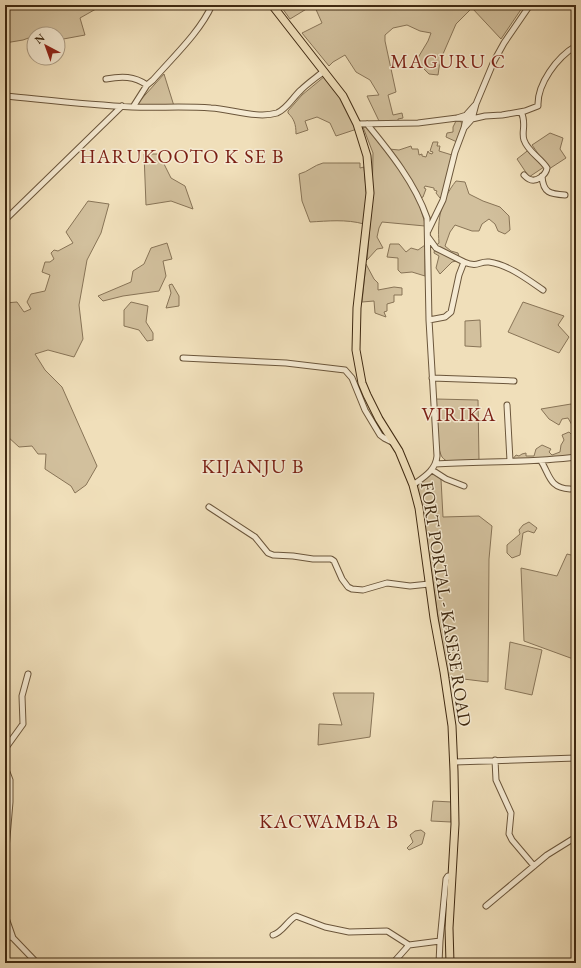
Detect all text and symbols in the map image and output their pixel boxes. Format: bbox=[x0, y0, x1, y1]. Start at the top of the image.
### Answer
north arrow bbox=[26, 26, 66, 66]
text: N bbox=[31, 30, 47, 47]
district label: MAGURU C bbox=[390, 48, 506, 74]
district label: HARUKOOTO K SE B bbox=[80, 143, 285, 169]
district label: VIRIKA bbox=[422, 401, 496, 427]
district label: KIJANJU B bbox=[201, 453, 305, 479]
street label: FORT PORTAL - KASESE ROAD bbox=[416, 480, 477, 728]
district label: KACWAMBA B bbox=[259, 808, 399, 834]

